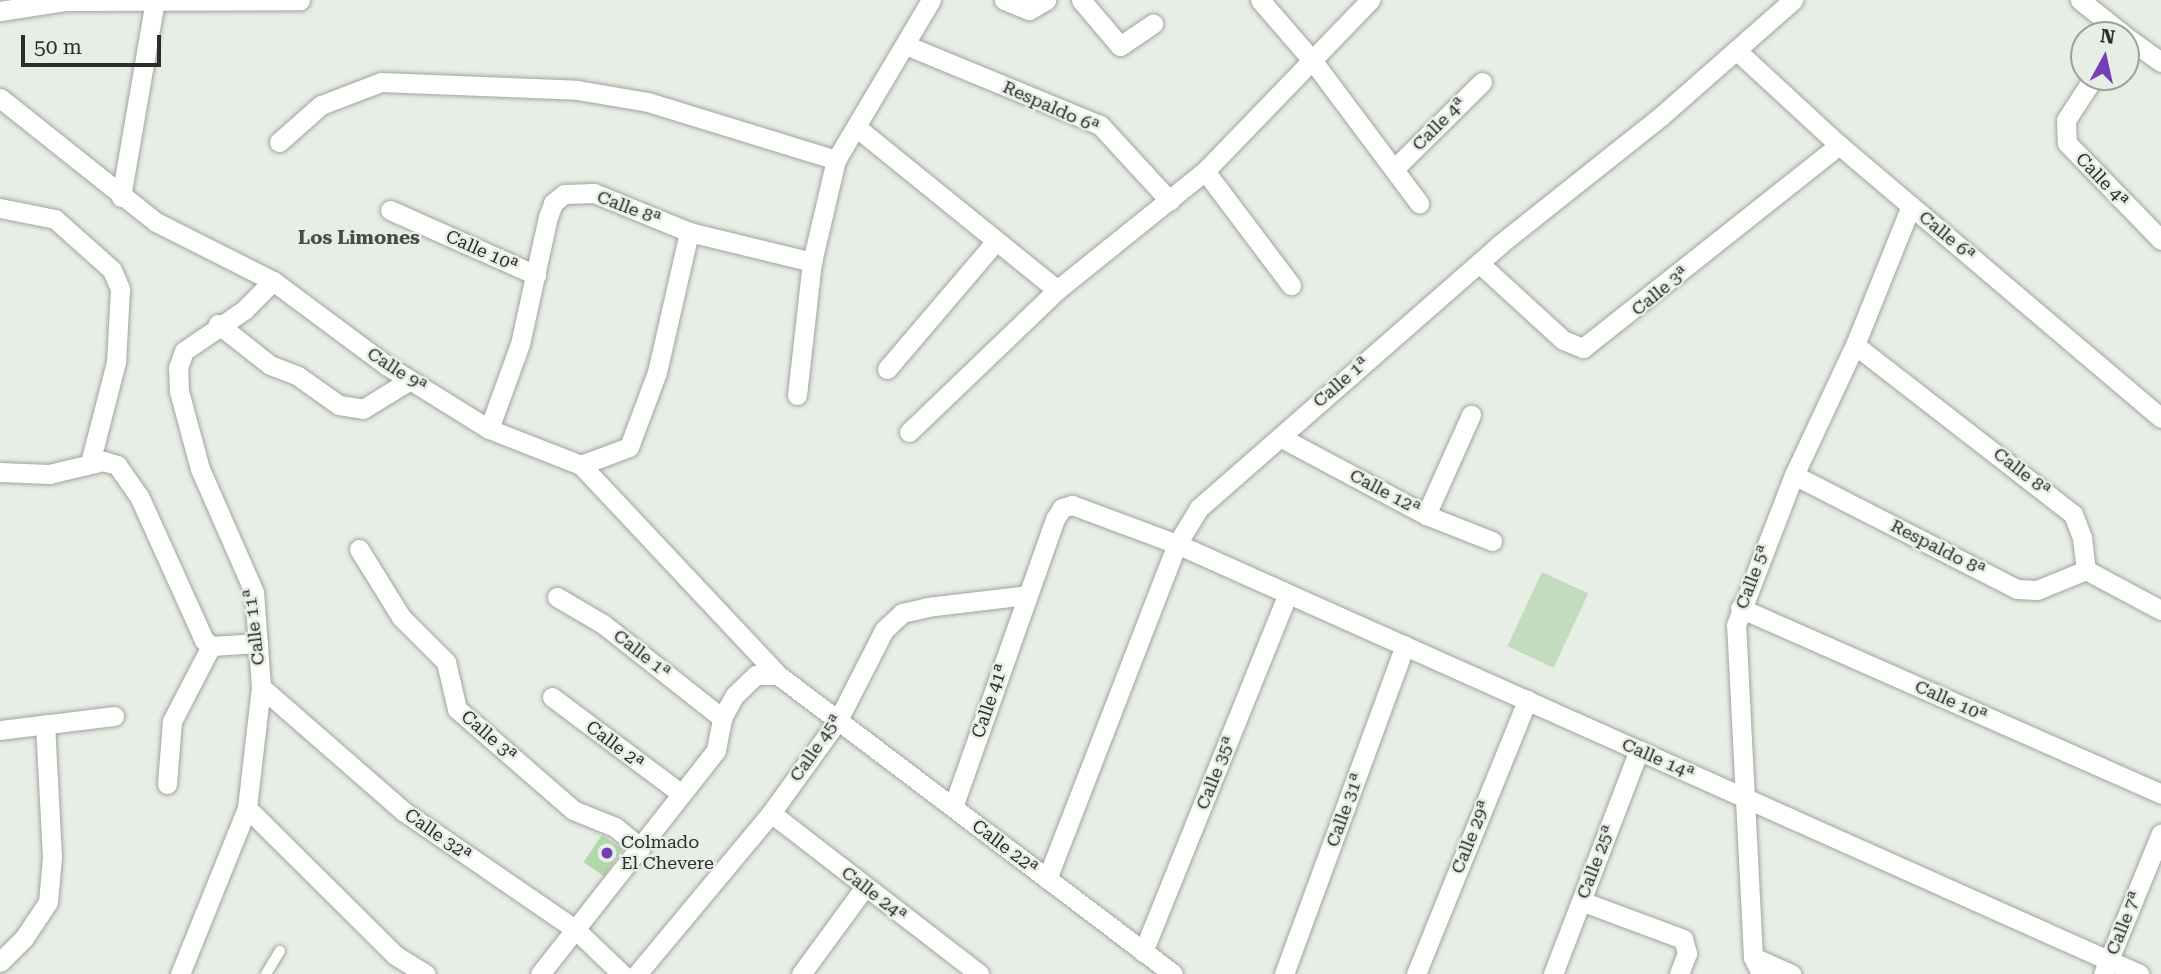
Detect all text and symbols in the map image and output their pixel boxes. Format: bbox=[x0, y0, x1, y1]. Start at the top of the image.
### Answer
scale bar bbox=[24, 21, 164, 65]
north arrow bbox=[2070, 21, 2140, 91]
text: N bbox=[2099, 24, 2117, 49]
text: 50 m bbox=[34, 35, 82, 59]
street label: Respaldo 6ª bbox=[999, 76, 1103, 138]
street label: Calle 4ª bbox=[1408, 93, 1470, 155]
street label: Calle 4ª bbox=[2071, 148, 2133, 212]
street label: Calle 8ª bbox=[594, 186, 664, 230]
street label: Calle 6ª bbox=[1914, 206, 1980, 266]
street label: Calle 10ª bbox=[442, 225, 522, 277]
district label: Los Limones bbox=[298, 227, 420, 249]
street label: Calle 3ª bbox=[1627, 262, 1693, 320]
street label: Calle 9ª bbox=[363, 343, 431, 397]
street label: Calle 1ª bbox=[1309, 352, 1373, 412]
street label: Calle 8ª bbox=[1989, 443, 2055, 501]
street label: Calle 12ª bbox=[1346, 464, 1424, 520]
street label: Respaldo 8ª bbox=[1887, 515, 1989, 581]
street label: Calle 5ª bbox=[1731, 542, 1775, 612]
street label: Calle 11ª bbox=[239, 587, 269, 667]
street label: Calle 1ª bbox=[609, 625, 675, 683]
street label: Calle 41ª bbox=[967, 661, 1013, 741]
street label: Calle 10ª bbox=[1911, 675, 1991, 727]
street label: Calle 3ª bbox=[457, 706, 521, 766]
street label: Calle 45ª bbox=[785, 710, 847, 786]
street label: Calle 2ª bbox=[582, 716, 648, 774]
street label: Calle 35ª bbox=[1192, 733, 1240, 813]
street label: Calle 14ª bbox=[1618, 733, 1698, 785]
street label: Calle 31ª bbox=[1322, 770, 1368, 850]
street label: Calle 29ª bbox=[1447, 797, 1495, 877]
street label: Calle 32ª bbox=[400, 804, 476, 866]
street label: Calle 22ª bbox=[968, 815, 1042, 879]
street label: Calle 25ª bbox=[1572, 822, 1620, 902]
place label: Colmado El Chevere bbox=[621, 832, 714, 874]
marker: Colmado El Chevere bbox=[599, 845, 615, 861]
street label: Calle 24ª bbox=[837, 862, 911, 926]
street label: Calle 7ª bbox=[2101, 888, 2147, 958]

